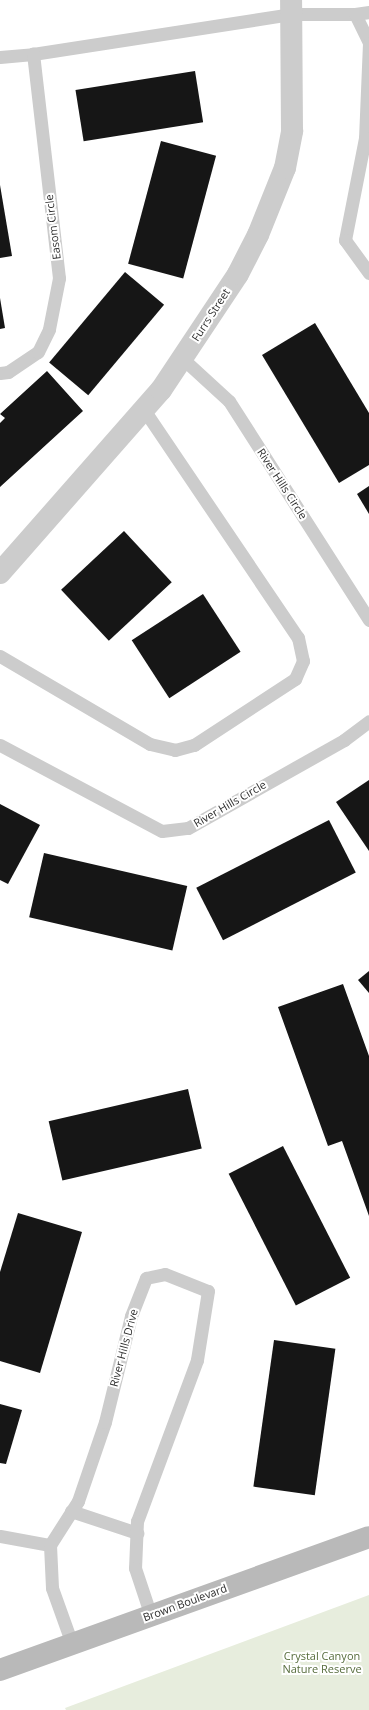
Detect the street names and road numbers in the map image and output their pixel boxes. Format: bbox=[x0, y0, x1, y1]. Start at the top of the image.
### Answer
street label: Easom Circle bbox=[42, 194, 64, 260]
street label: Furrs Street bbox=[189, 286, 233, 344]
street label: River Hills Circle bbox=[254, 446, 310, 522]
street label: River Hills Circle bbox=[191, 778, 269, 830]
street label: River Hills Drive bbox=[107, 1308, 141, 1388]
street label: Brown Boulevard bbox=[141, 1582, 229, 1624]

